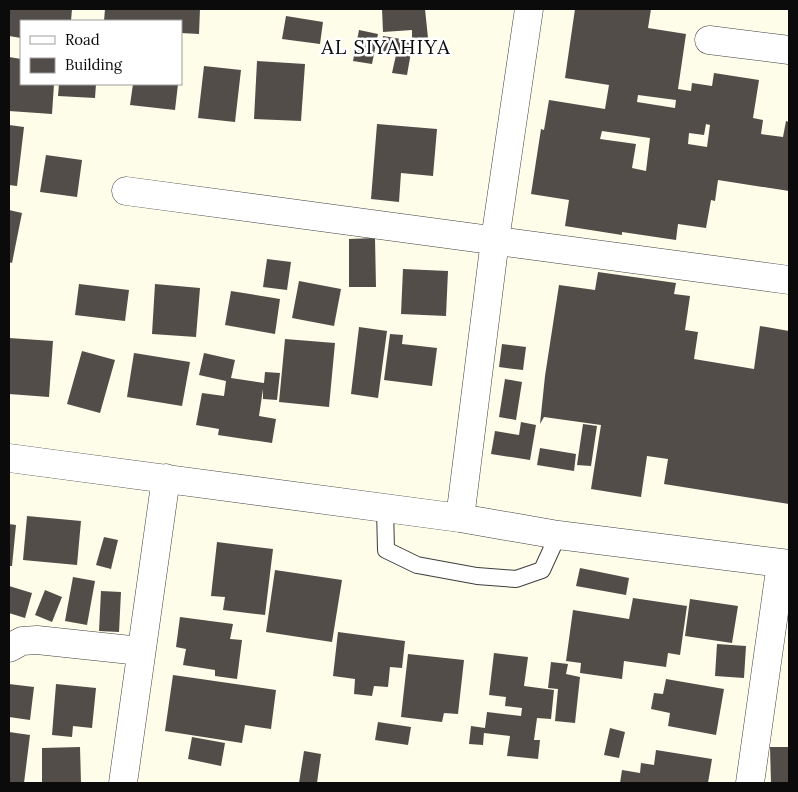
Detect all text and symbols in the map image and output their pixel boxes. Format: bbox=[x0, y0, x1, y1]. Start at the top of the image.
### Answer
legend bbox=[20, 20, 182, 85]
text: Road bbox=[65, 30, 100, 49]
district label: AL SIYAHIYA bbox=[320, 34, 451, 59]
text: Building bbox=[65, 55, 123, 74]

